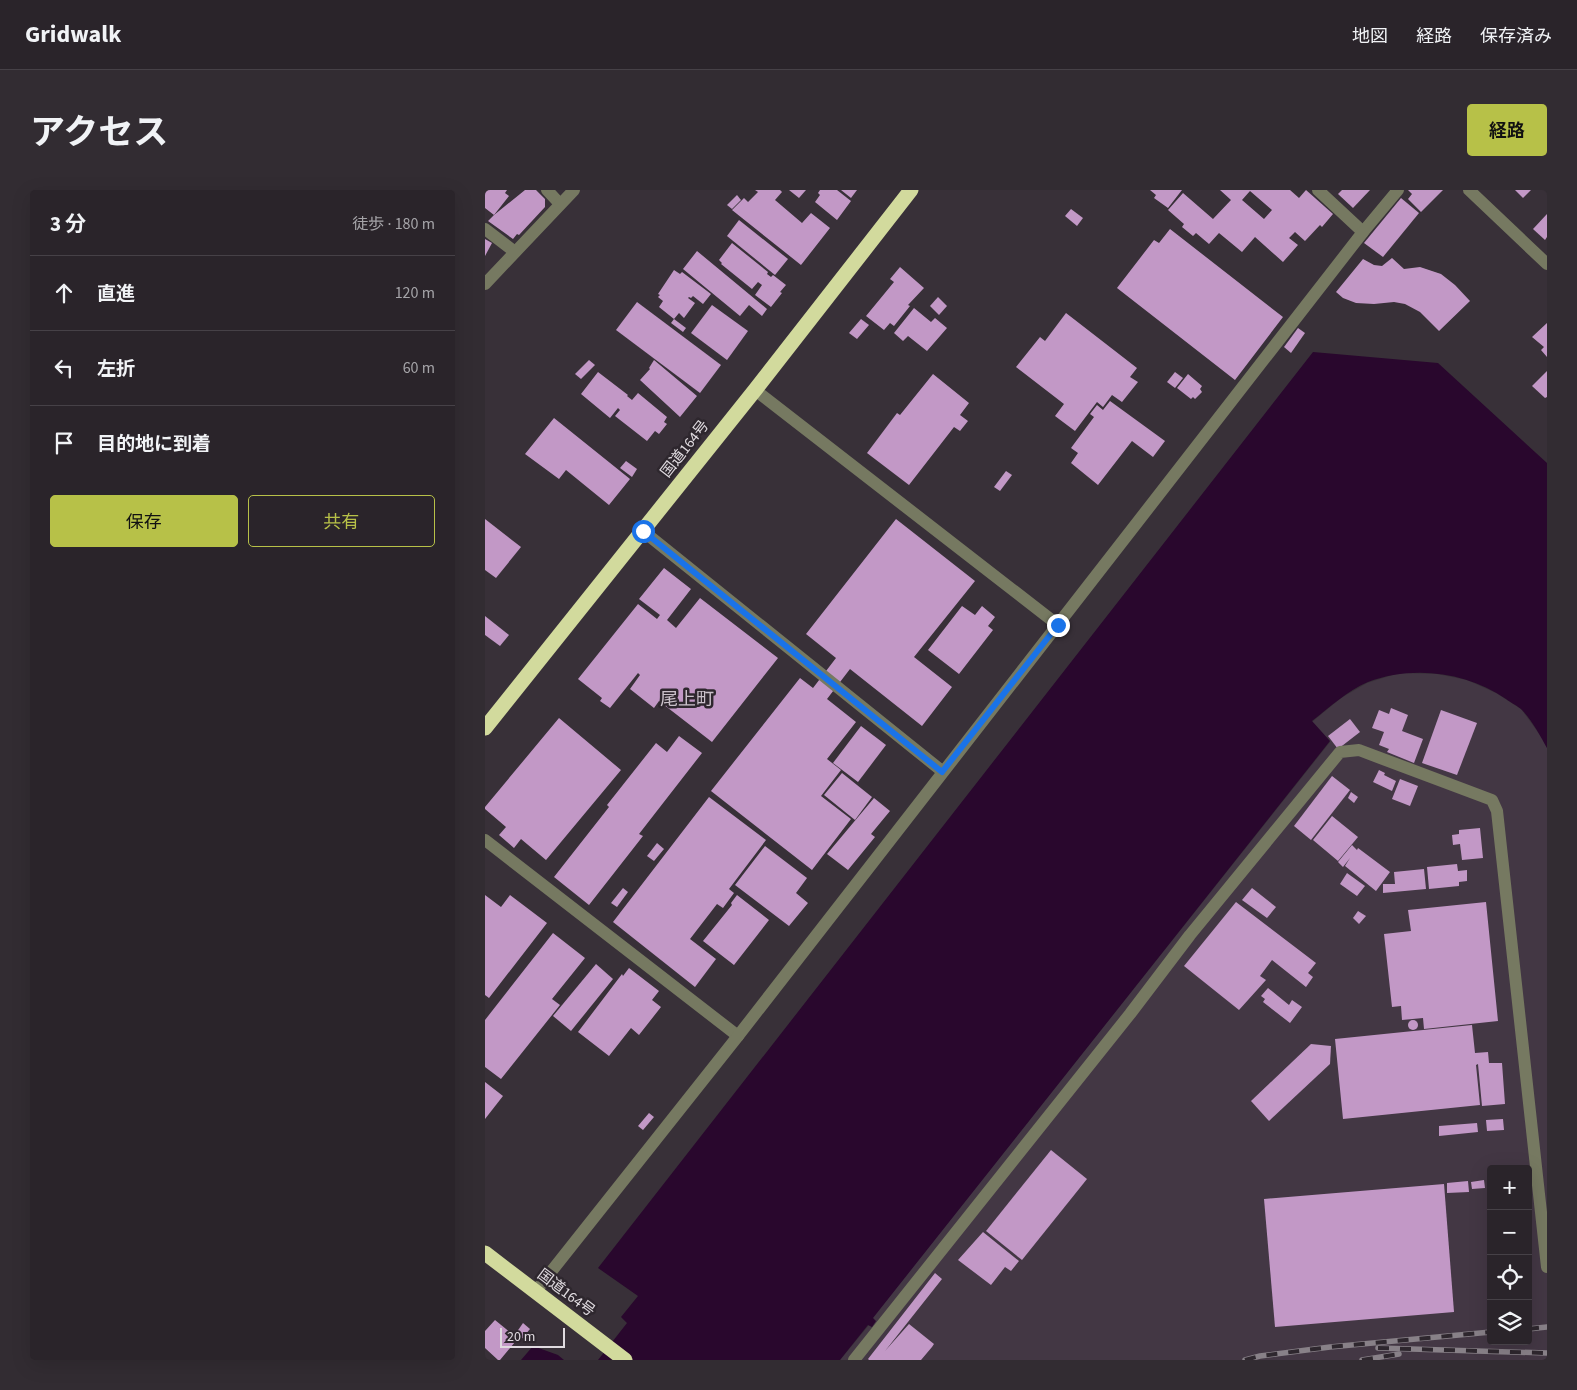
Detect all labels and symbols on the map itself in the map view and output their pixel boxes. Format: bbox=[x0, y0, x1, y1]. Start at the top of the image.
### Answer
street label: 国道164号 bbox=[656, 416, 714, 482]
route start bbox=[632, 520, 655, 543]
route end bbox=[1047, 614, 1070, 637]
district label: 尾上町 bbox=[660, 687, 714, 712]
street label: 国道164号 bbox=[533, 1264, 599, 1322]
scale bar bbox=[500, 1325, 565, 1348]

